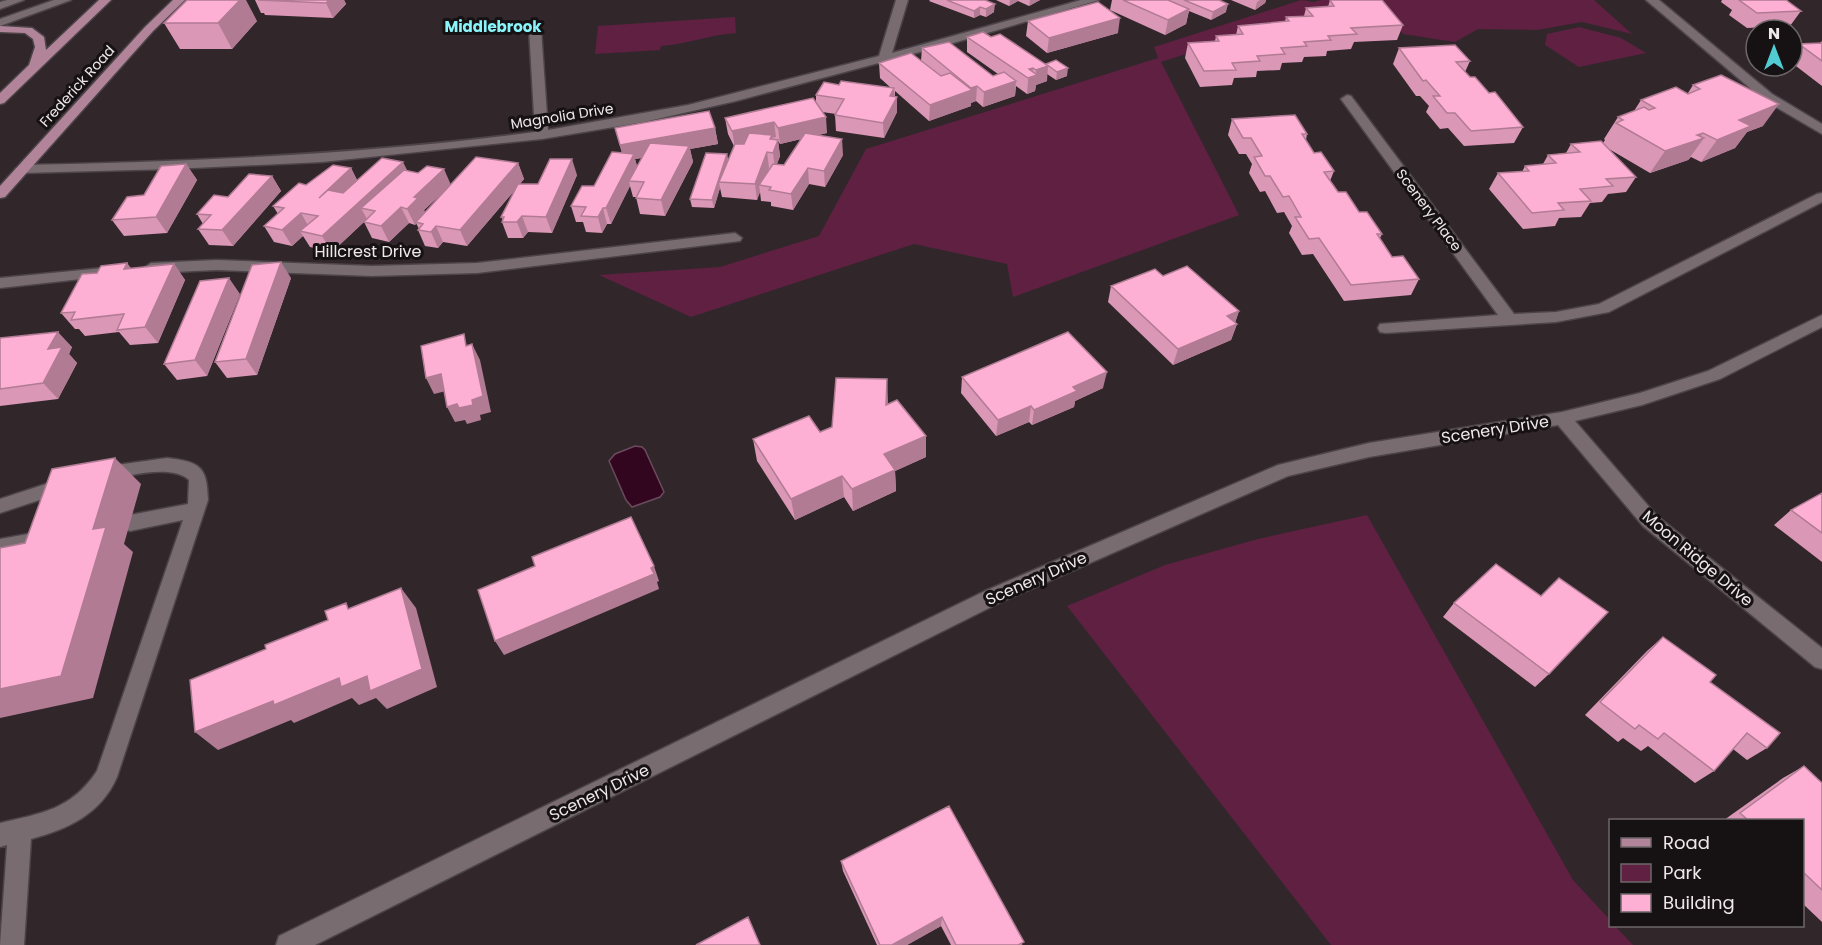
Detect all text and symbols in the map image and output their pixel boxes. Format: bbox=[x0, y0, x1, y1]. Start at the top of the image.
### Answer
district label: Middlebrook bbox=[444, 16, 542, 37]
north arrow bbox=[1744, 18, 1804, 78]
text: N bbox=[1768, 22, 1780, 45]
street label: Frederick Road bbox=[35, 41, 119, 131]
street label: Magnolia Drive bbox=[509, 98, 615, 134]
street label: Scenery Place bbox=[1392, 165, 1467, 255]
street label: Hillcrest Drive bbox=[314, 240, 422, 263]
street label: Scenery Drive bbox=[1440, 410, 1551, 449]
street label: Moon Ridge Drive bbox=[1637, 505, 1758, 612]
street label: Scenery Drive bbox=[982, 546, 1091, 611]
street label: Scenery Drive bbox=[545, 758, 653, 827]
legend bbox=[1609, 819, 1804, 927]
text: Road bbox=[1663, 830, 1710, 855]
text: Park bbox=[1663, 860, 1702, 885]
text: Building bbox=[1663, 890, 1735, 915]

